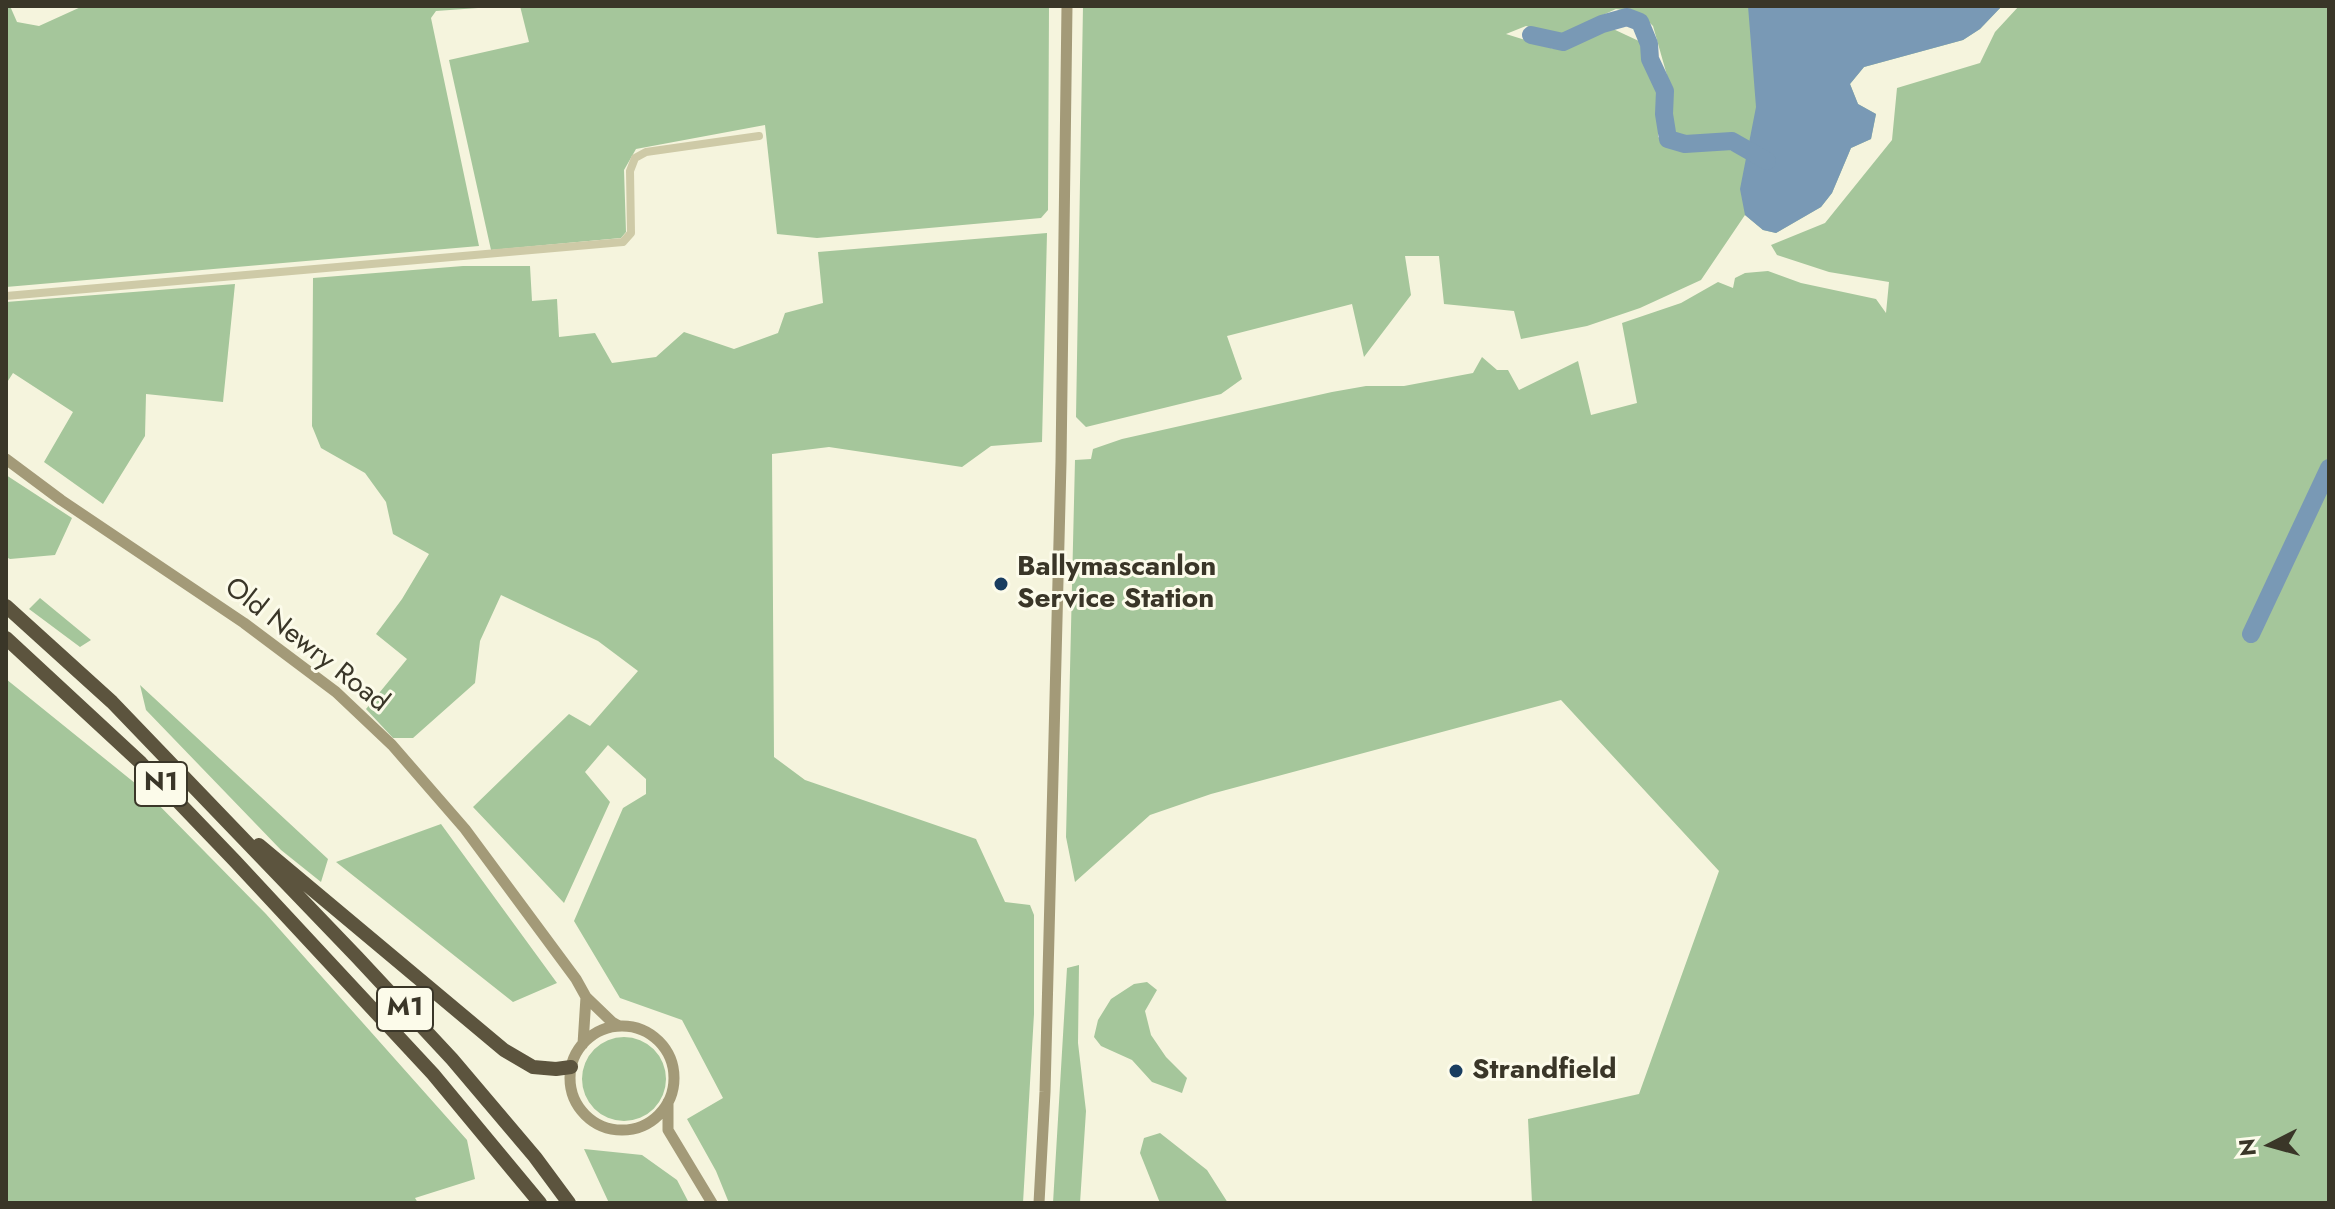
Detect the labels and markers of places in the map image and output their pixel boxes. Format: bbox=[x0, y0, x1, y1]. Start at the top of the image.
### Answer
place label: Ballymascanlon Service Station bbox=[1017, 551, 1216, 617]
marker: Ballymascanlon Service Station bbox=[992, 575, 1010, 593]
place label: Strandfield bbox=[1472, 1054, 1617, 1088]
marker: Strandfield bbox=[1447, 1062, 1465, 1080]

